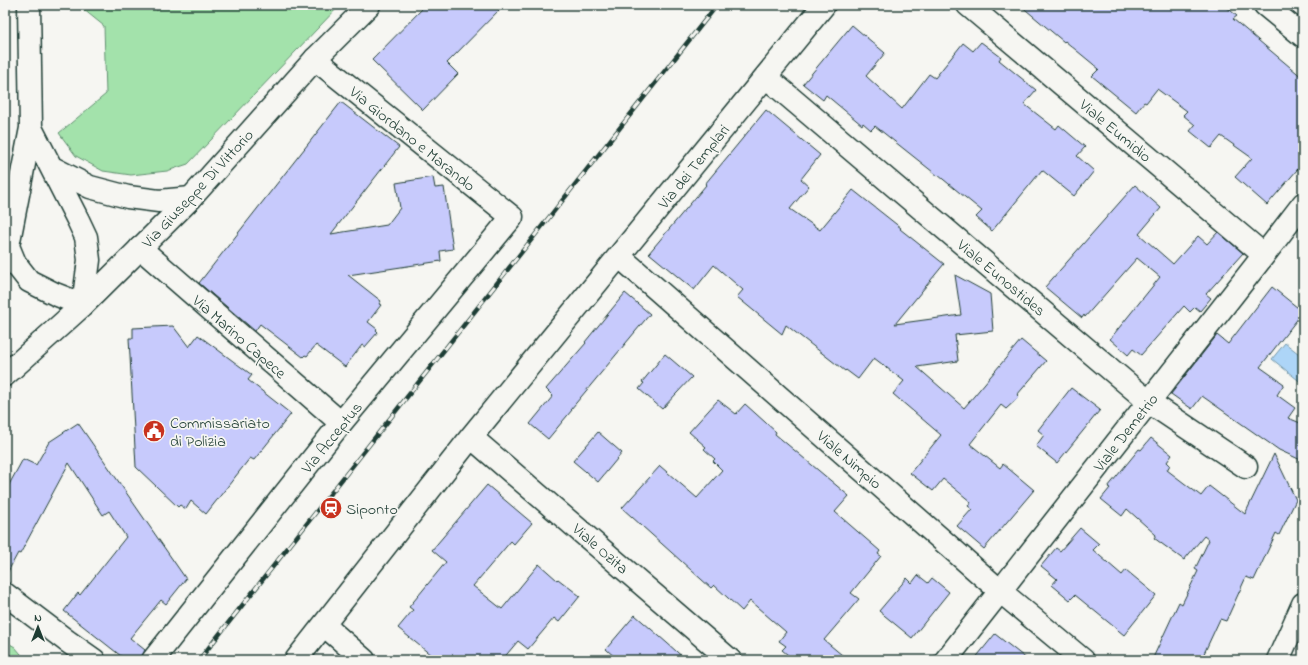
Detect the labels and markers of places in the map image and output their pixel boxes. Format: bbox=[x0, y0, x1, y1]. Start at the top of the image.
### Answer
place label: Commissariato di Polizia bbox=[170, 412, 270, 454]
public building icon: Commissariato di Polizia bbox=[141, 418, 167, 444]
station icon: Siponto bbox=[318, 495, 344, 521]
place label: Siponto bbox=[346, 498, 398, 522]

